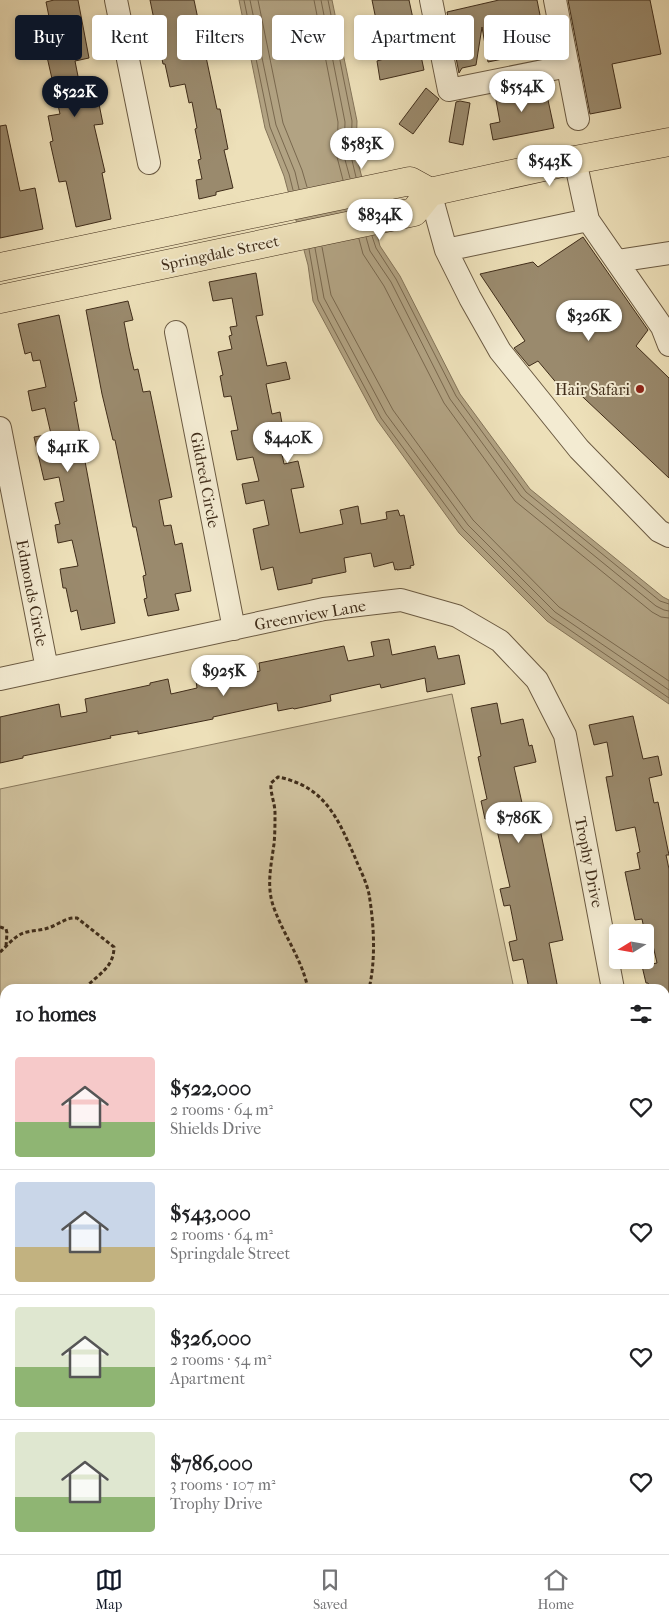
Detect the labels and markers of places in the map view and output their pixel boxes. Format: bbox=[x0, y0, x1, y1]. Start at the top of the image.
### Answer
pin: $554K bbox=[487, 70, 557, 113]
pin: $522K bbox=[40, 76, 110, 118]
pin: $583K bbox=[327, 128, 397, 170]
pin: $543K bbox=[515, 144, 585, 187]
pin: $834K bbox=[345, 198, 415, 241]
pin: $326K bbox=[554, 300, 624, 342]
place label: Hair Safari bbox=[555, 380, 630, 399]
marker: Hair Safari bbox=[634, 383, 646, 395]
pin: $440K bbox=[253, 422, 323, 464]
pin: $411K bbox=[33, 430, 103, 473]
pin: $925K bbox=[189, 654, 259, 697]
pin: $786K bbox=[484, 802, 554, 844]

